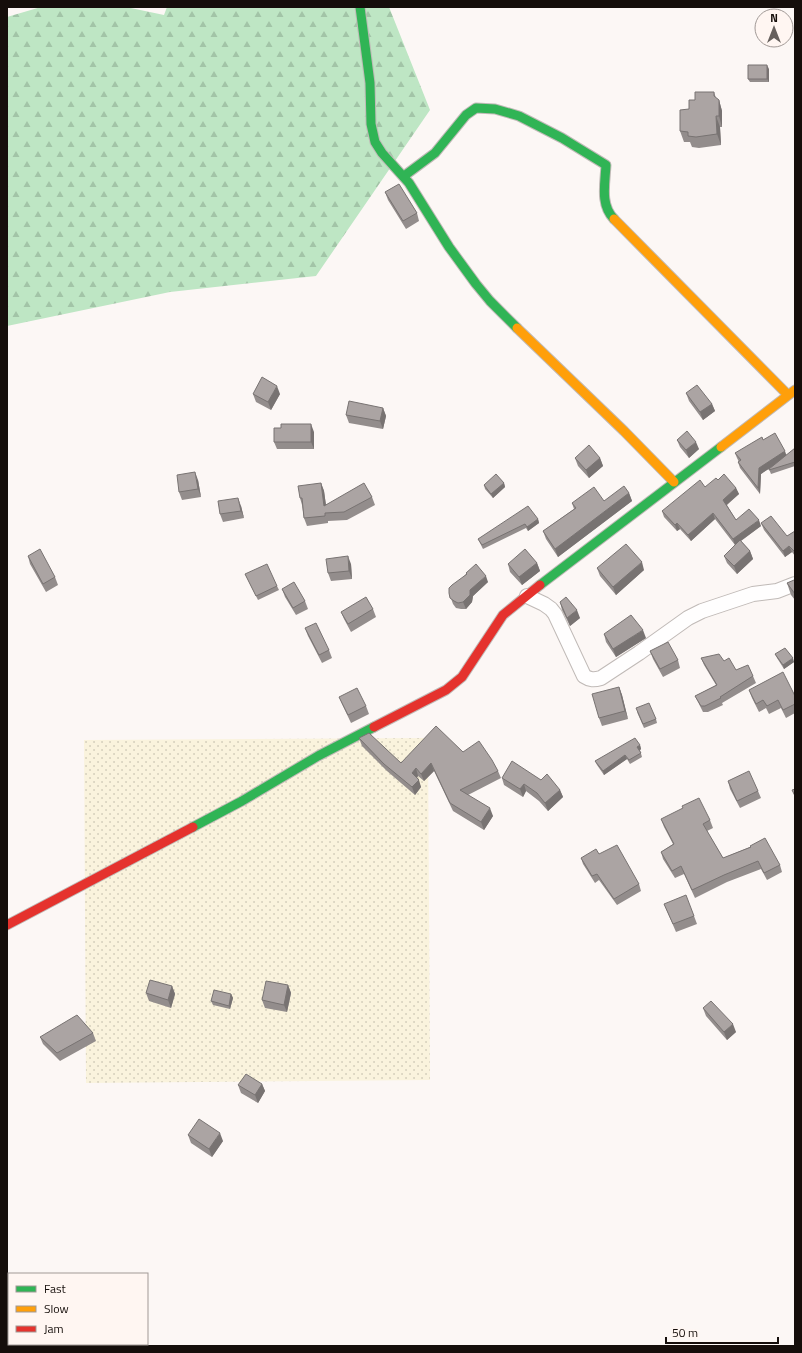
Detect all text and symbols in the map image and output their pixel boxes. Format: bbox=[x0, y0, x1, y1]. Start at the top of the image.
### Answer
north arrow bbox=[754, 8, 794, 48]
text: N bbox=[770, 10, 778, 26]
legend bbox=[8, 1273, 148, 1345]
text: Fast bbox=[44, 1279, 67, 1298]
text: Slow bbox=[44, 1299, 69, 1318]
text: Jam bbox=[44, 1319, 64, 1338]
scale bar bbox=[666, 1319, 778, 1345]
text: 50 m bbox=[672, 1323, 698, 1342]

